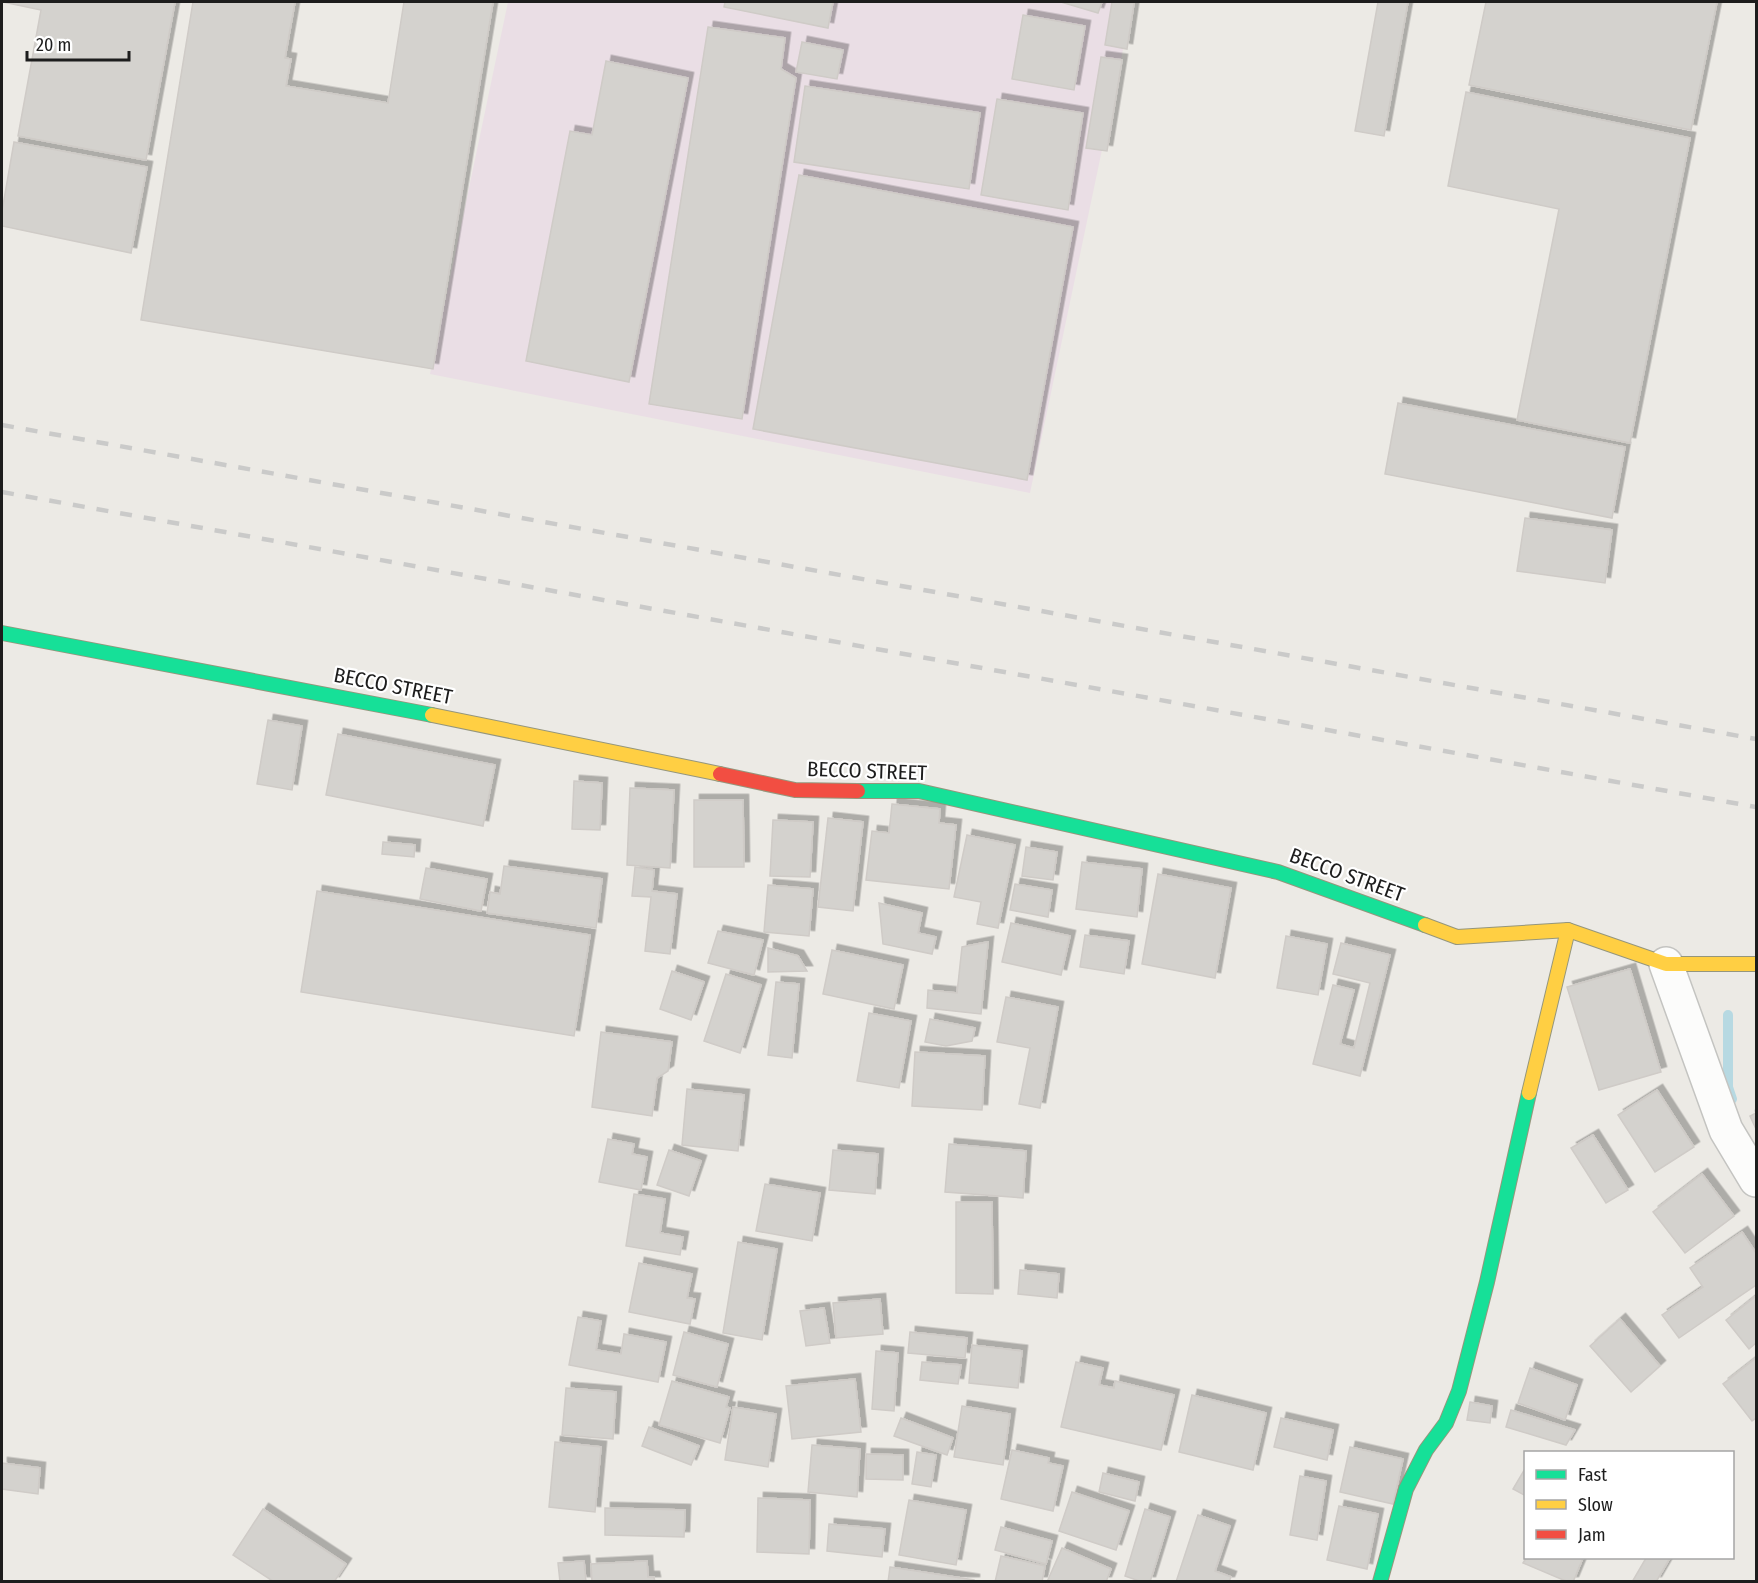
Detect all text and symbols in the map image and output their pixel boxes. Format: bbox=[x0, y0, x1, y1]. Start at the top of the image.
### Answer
scale bar bbox=[27, 24, 129, 62]
text: 20 m bbox=[36, 34, 71, 56]
street label: BECCO STREET bbox=[331, 662, 455, 710]
street label: BECCO STREET bbox=[806, 756, 928, 786]
street label: BECCO STREET bbox=[1286, 842, 1408, 908]
legend bbox=[1524, 1451, 1734, 1559]
text: Fast bbox=[1578, 1464, 1607, 1486]
text: Slow bbox=[1578, 1494, 1613, 1516]
text: Jam bbox=[1578, 1524, 1606, 1546]

